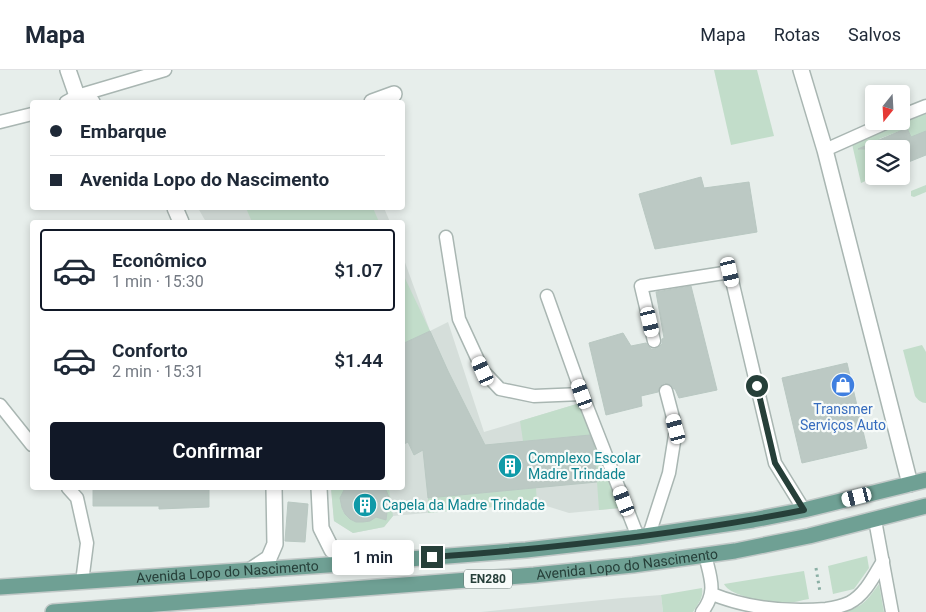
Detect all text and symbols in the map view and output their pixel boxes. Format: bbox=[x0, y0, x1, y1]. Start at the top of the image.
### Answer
text: Mapa bbox=[25, 21, 85, 49]
text: Mapa bbox=[700, 24, 746, 45]
text: Rotas bbox=[774, 24, 820, 45]
text: Salvos bbox=[848, 24, 901, 45]
north arrow bbox=[865, 85, 910, 130]
map controls bbox=[865, 85, 910, 185]
text: Embarque bbox=[80, 120, 166, 143]
button: layers bbox=[865, 140, 910, 185]
text: Avenida Lopo do Nascimento bbox=[80, 168, 329, 191]
icon: car bbox=[52, 248, 97, 293]
text: Econômico bbox=[112, 249, 207, 272]
car bbox=[719, 256, 740, 288]
text: $1.07 bbox=[334, 259, 383, 282]
text: 1 min · 15:30 bbox=[112, 272, 204, 291]
car bbox=[639, 306, 660, 338]
icon: car bbox=[52, 338, 97, 383]
text: Conforto bbox=[112, 339, 188, 362]
text: $1.44 bbox=[334, 349, 383, 372]
car bbox=[470, 354, 495, 388]
text: 2 min · 15:31 bbox=[112, 362, 204, 381]
shop icon: Transmer Serviços Auto bbox=[830, 372, 856, 398]
route start bbox=[746, 375, 768, 397]
car bbox=[569, 377, 594, 411]
place label: Transmer Serviços Auto bbox=[800, 401, 886, 433]
car bbox=[664, 413, 687, 445]
button: Confirmar bbox=[50, 422, 385, 480]
place label: Complexo Escolar Madre Trindade bbox=[528, 450, 641, 482]
building icon: Complexo Escolar Madre Trindade bbox=[497, 453, 523, 479]
car bbox=[611, 484, 636, 518]
car bbox=[840, 486, 873, 508]
building icon: Capela da Madre Trindade bbox=[352, 492, 378, 518]
place label: Capela da Madre Trindade bbox=[382, 497, 545, 513]
callout: 1 min bbox=[332, 540, 414, 574]
street label: Avenida Lopo do Nascimento bbox=[535, 545, 719, 583]
route end bbox=[421, 546, 443, 568]
text: 1 min bbox=[353, 548, 393, 567]
street label: Avenida Lopo do Nascimento bbox=[136, 558, 319, 586]
road number: EN280 bbox=[464, 569, 512, 588]

